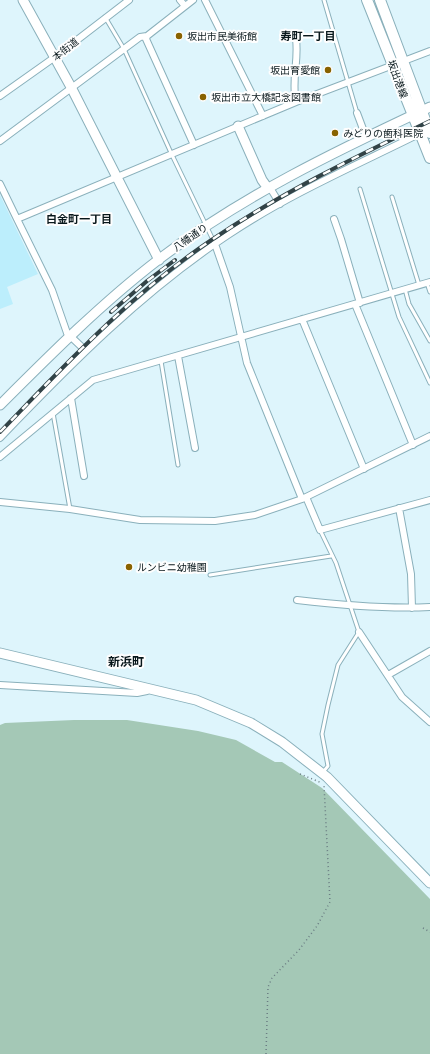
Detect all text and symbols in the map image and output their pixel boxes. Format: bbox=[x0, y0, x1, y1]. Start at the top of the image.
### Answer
district label: 寿町一丁目 bbox=[281, 29, 336, 43]
place label: 坂出市民美術館 bbox=[187, 30, 257, 43]
marker: 坂出市民美術館 bbox=[174, 31, 184, 41]
street label: 本街道 bbox=[49, 35, 81, 64]
street label: 坂出港線 bbox=[385, 58, 410, 100]
place label: 坂出育愛館 bbox=[270, 64, 320, 77]
marker: 坂出育愛館 bbox=[323, 65, 333, 75]
place label: 坂出市立大橋記念図書館 bbox=[211, 91, 321, 104]
marker: 坂出市立大橋記念図書館 bbox=[198, 92, 208, 102]
place label: みどりの歯科医院 bbox=[343, 127, 423, 140]
marker: みどりの歯科医院 bbox=[330, 128, 340, 138]
district label: 白金町一丁目 bbox=[46, 212, 112, 226]
street label: 八幡通り bbox=[170, 221, 210, 254]
place label: ルンビニ幼稚園 bbox=[137, 561, 207, 574]
marker: ルンビニ幼稚園 bbox=[124, 562, 134, 572]
district label: 新浜町 bbox=[108, 654, 144, 669]

